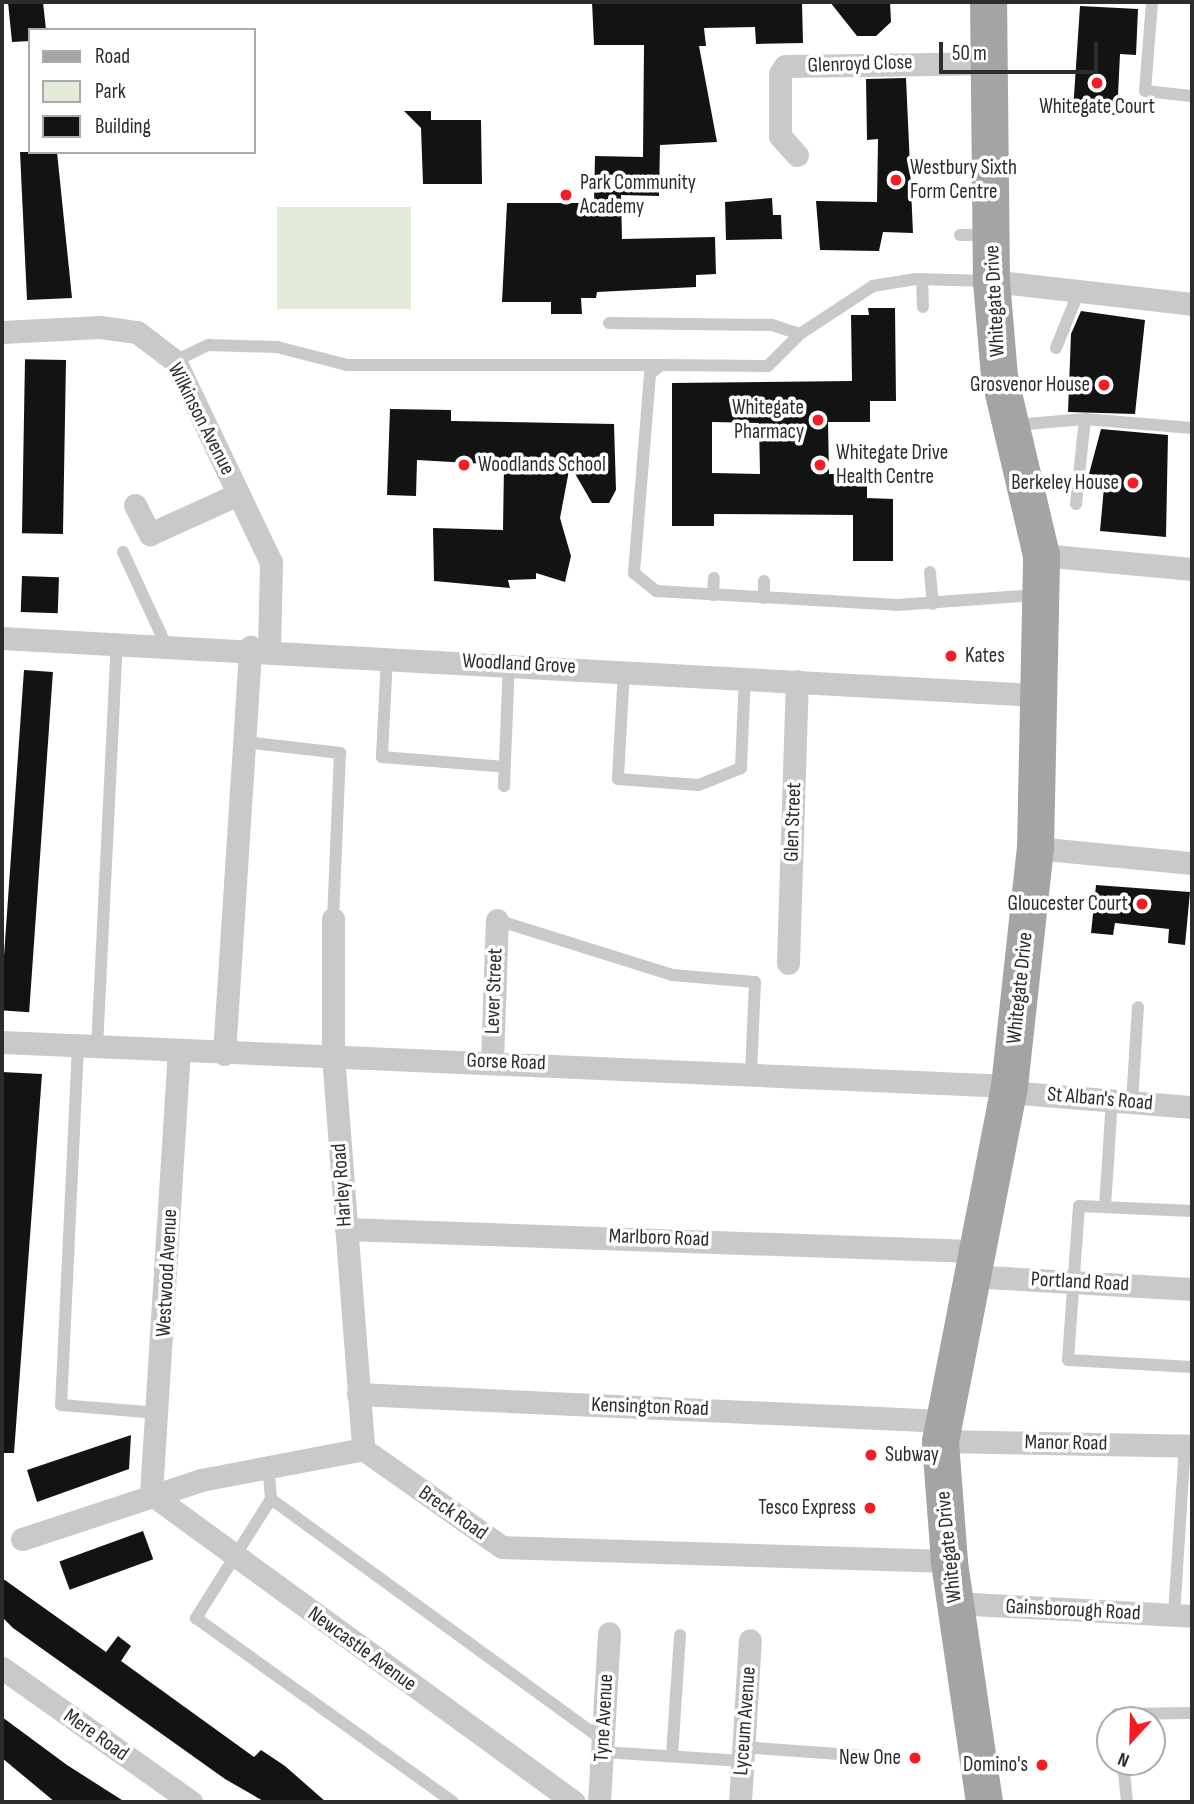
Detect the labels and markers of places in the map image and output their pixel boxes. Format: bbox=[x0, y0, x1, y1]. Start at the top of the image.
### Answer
marker: Whitegate Court bbox=[1089, 75, 1105, 91]
place label: Whitegate Court bbox=[1039, 94, 1155, 120]
place label: Westbury Sixth Form Centre bbox=[910, 155, 1017, 205]
place label: Park Community Academy bbox=[580, 170, 696, 220]
marker: Westbury Sixth Form Centre bbox=[888, 172, 904, 188]
marker: Park Community Academy bbox=[558, 187, 574, 203]
place label: Grosvenor House bbox=[970, 372, 1090, 398]
marker: Grosvenor House bbox=[1096, 377, 1112, 393]
place label: Whitegate Pharmacy bbox=[732, 395, 804, 445]
marker: Whitegate Pharmacy bbox=[810, 412, 826, 428]
place label: Whitegate Drive Health Centre bbox=[836, 440, 948, 490]
place label: Woodlands School bbox=[478, 452, 606, 478]
marker: Whitegate Drive Health Centre bbox=[810, 455, 830, 475]
marker: Woodlands School bbox=[456, 457, 472, 473]
place label: Berkeley House bbox=[1011, 470, 1119, 496]
marker: Berkeley House bbox=[1125, 475, 1141, 491]
place label: Kates bbox=[965, 643, 1005, 669]
marker: Kates bbox=[943, 648, 959, 664]
place label: Gloucester Court bbox=[1008, 891, 1128, 917]
marker: Gloucester Court bbox=[1134, 896, 1150, 912]
place label: Subway bbox=[885, 1442, 939, 1468]
marker: Subway bbox=[863, 1447, 879, 1463]
place label: Tesco Express bbox=[758, 1495, 856, 1521]
marker: Tesco Express bbox=[862, 1500, 878, 1516]
place label: New One bbox=[839, 1745, 901, 1771]
marker: New One bbox=[907, 1750, 923, 1766]
place label: Domino's bbox=[963, 1752, 1028, 1778]
marker: Domino's bbox=[1034, 1757, 1050, 1773]

